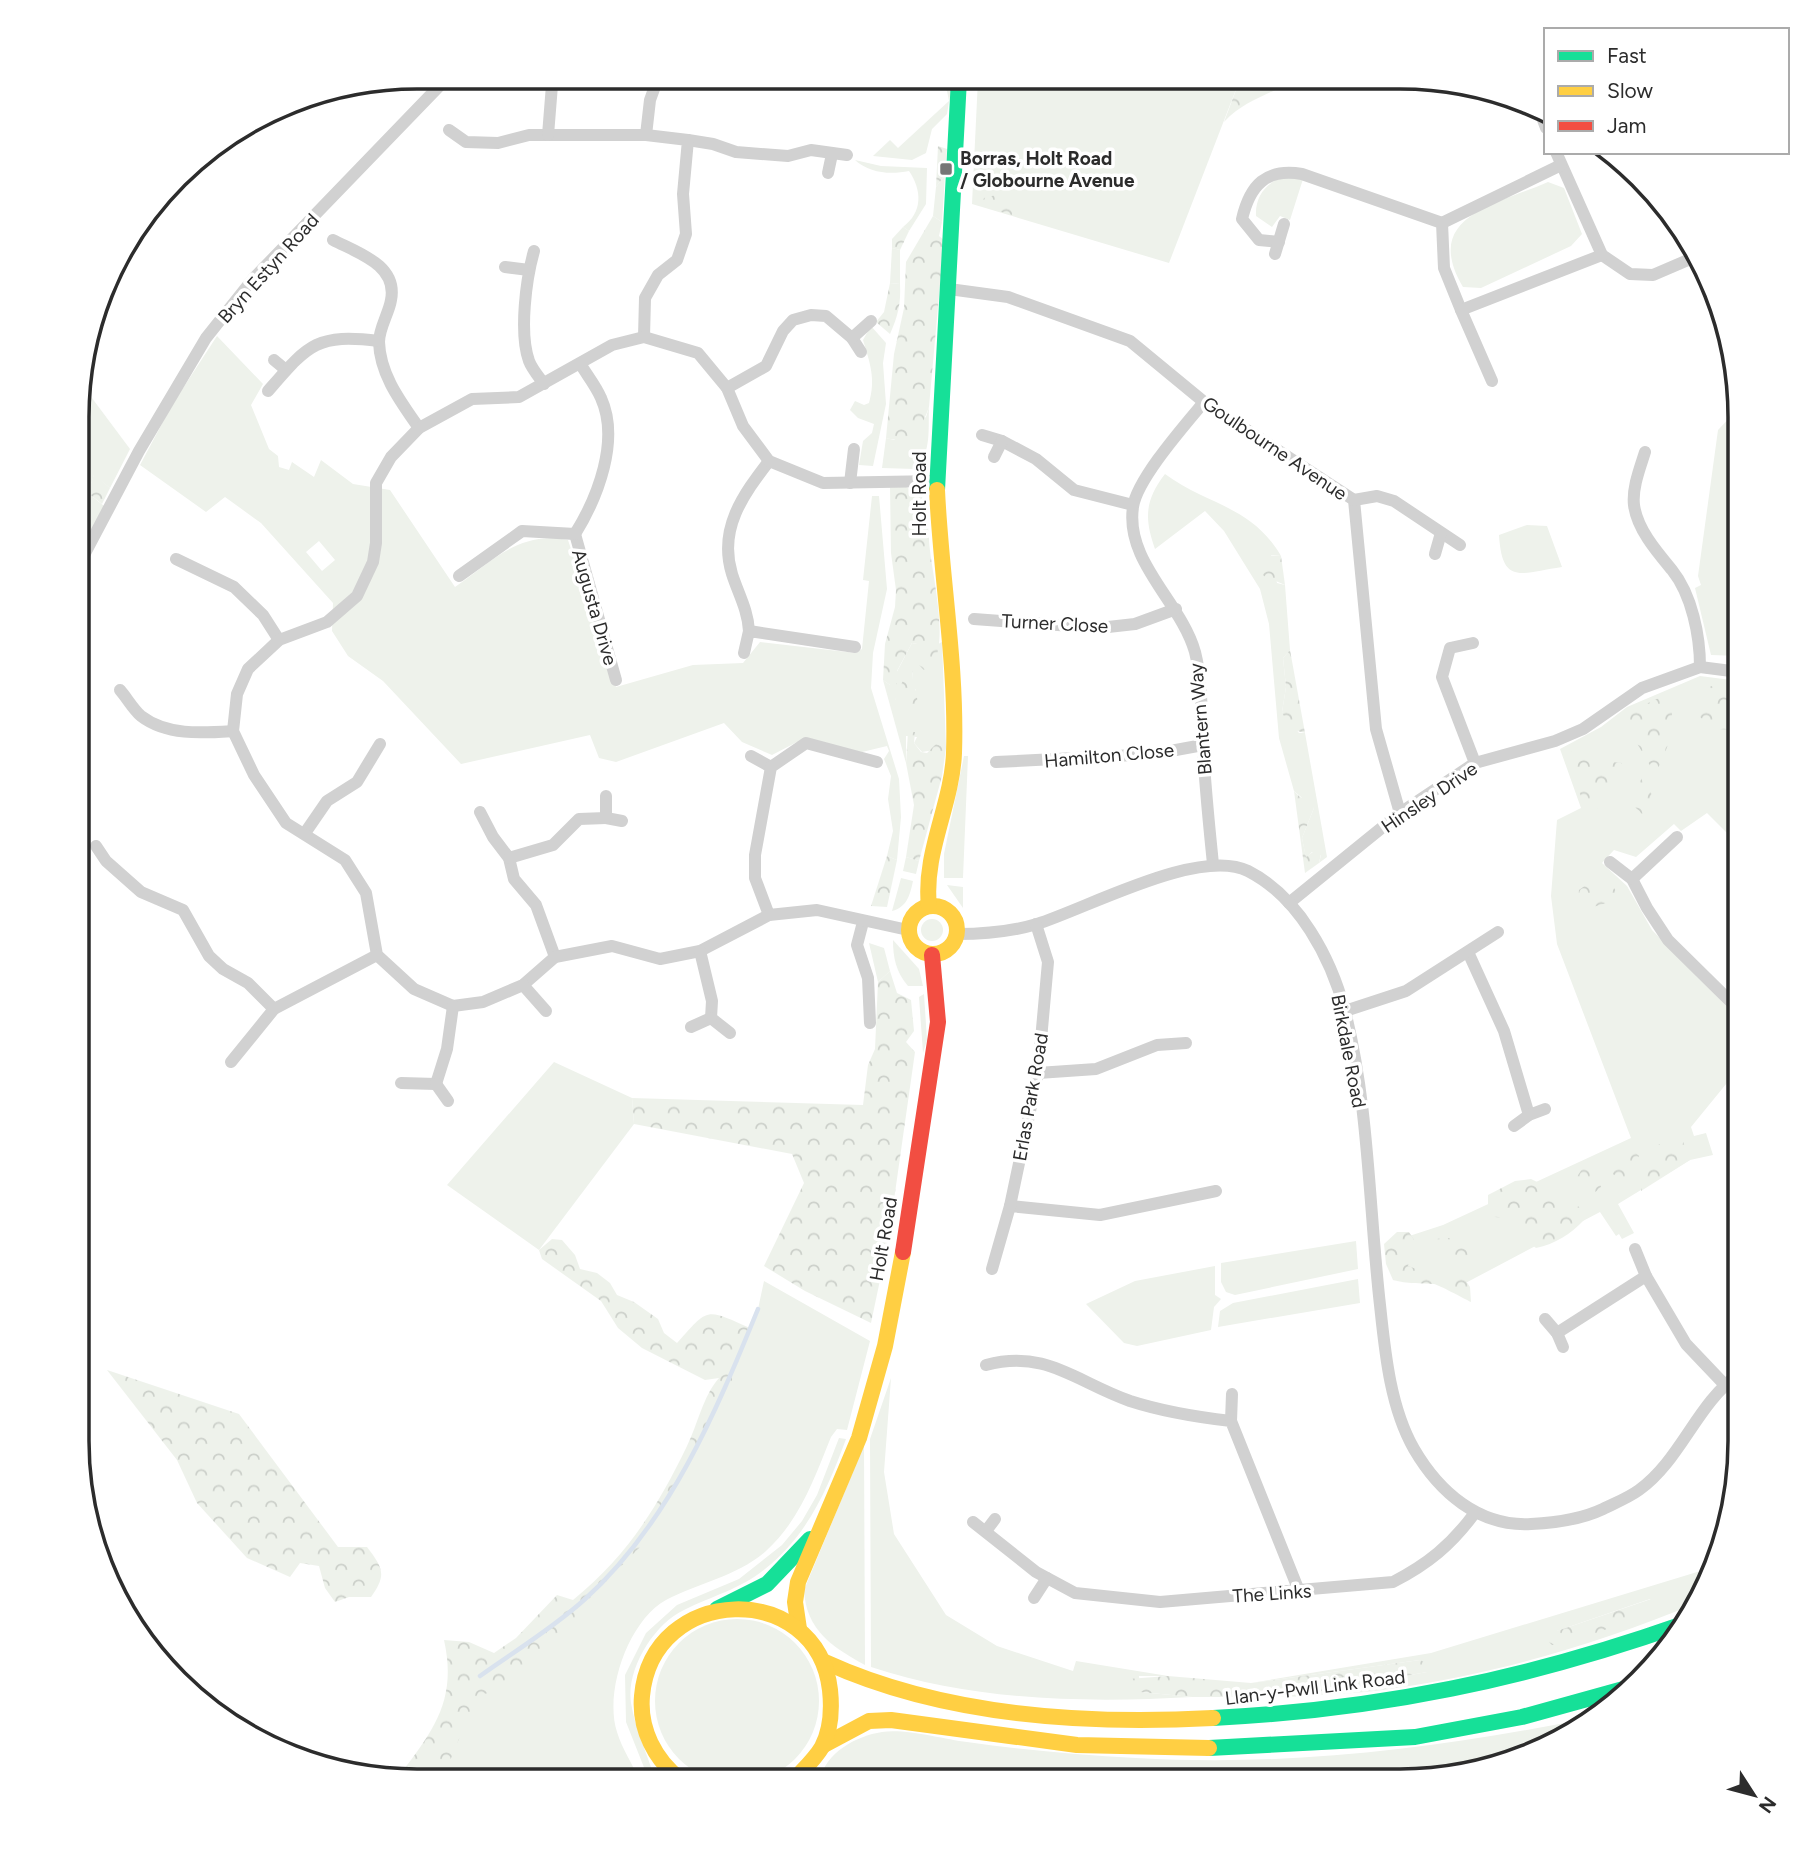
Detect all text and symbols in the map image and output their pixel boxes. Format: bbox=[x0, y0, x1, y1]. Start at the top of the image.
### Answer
legend bbox=[1544, 28, 1789, 154]
text: Fast bbox=[1607, 43, 1647, 68]
text: Slow bbox=[1607, 78, 1653, 103]
text: Jam bbox=[1607, 113, 1646, 138]
place label: Borras, Holt Road / Globourne Avenue bbox=[960, 147, 1135, 192]
marker: Borras, Holt Road / Globourne Avenue bbox=[938, 161, 954, 177]
street label: Bryn Estyn Road bbox=[213, 209, 324, 328]
street label: Goulbourne Avenue bbox=[1198, 392, 1351, 505]
street label: Holt Road bbox=[908, 451, 931, 537]
street label: Augusta Drive bbox=[567, 547, 622, 668]
street label: Turner Close bbox=[1001, 609, 1109, 638]
street label: Blantern Way bbox=[1184, 662, 1217, 776]
street label: Hamilton Close bbox=[1043, 738, 1175, 773]
street label: Hinsley Drive bbox=[1377, 757, 1482, 838]
street label: Birkdale Road bbox=[1326, 992, 1371, 1110]
street label: Erlas Park Road bbox=[1008, 1031, 1053, 1163]
street label: Holt Road bbox=[865, 1195, 902, 1283]
street label: The Links bbox=[1232, 1579, 1312, 1608]
street label: Llan-y-Pwll Link Road bbox=[1223, 1665, 1407, 1710]
north arrow bbox=[1719, 1760, 1789, 1830]
text: N bbox=[1754, 1792, 1781, 1817]

